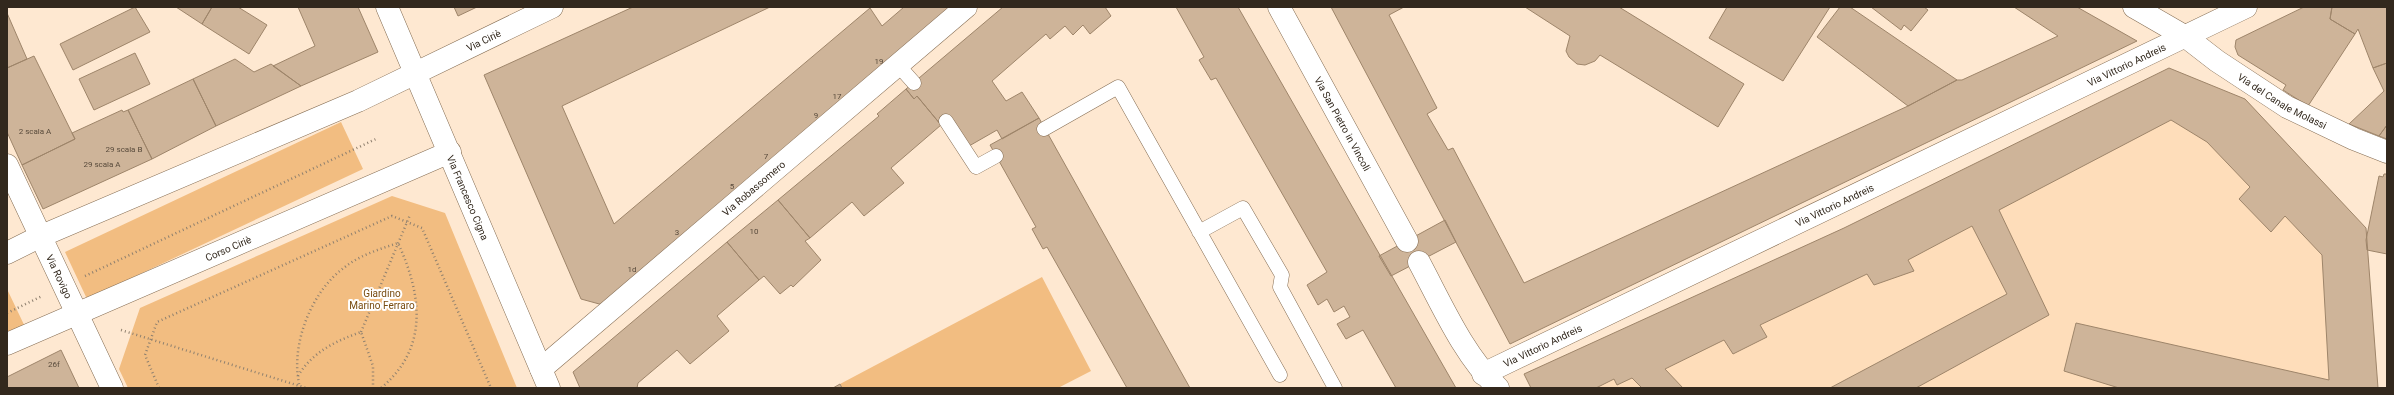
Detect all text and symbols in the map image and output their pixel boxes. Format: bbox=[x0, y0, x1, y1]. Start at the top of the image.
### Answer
street label: Via Ciriè bbox=[465, 28, 503, 54]
street label: Via Vittorio Andreis bbox=[2086, 41, 2168, 88]
house number: 19 bbox=[875, 57, 884, 66]
street label: Via del Canale Molassi bbox=[2236, 71, 2328, 131]
street label: Via San Pietro in Vincoli bbox=[1312, 75, 1373, 173]
house number: 17 bbox=[833, 92, 842, 101]
house number: 9 bbox=[814, 111, 818, 120]
house number: 2 scala A bbox=[19, 127, 52, 136]
house number: 29 scala B bbox=[106, 145, 142, 154]
house number: 7 bbox=[764, 152, 769, 161]
street label: Via Francesco Cigna bbox=[445, 154, 490, 242]
street label: Via Robassomero bbox=[720, 159, 788, 218]
house number: 29 scala A bbox=[83, 160, 121, 169]
house number: 5 bbox=[730, 182, 735, 191]
street label: Via Vittorio Andreis bbox=[1794, 182, 1876, 229]
house number: 10 bbox=[750, 227, 759, 236]
house number: 3 bbox=[675, 228, 679, 237]
street label: Corso Ciriè bbox=[204, 234, 253, 263]
street label: Via Rovigo bbox=[44, 253, 74, 300]
house number: 1d bbox=[627, 265, 637, 274]
park label: Giardino Marino Ferraro bbox=[349, 288, 415, 311]
street label: Via Vittorio Andreis bbox=[1502, 322, 1584, 369]
house number: 26f bbox=[48, 360, 60, 369]

